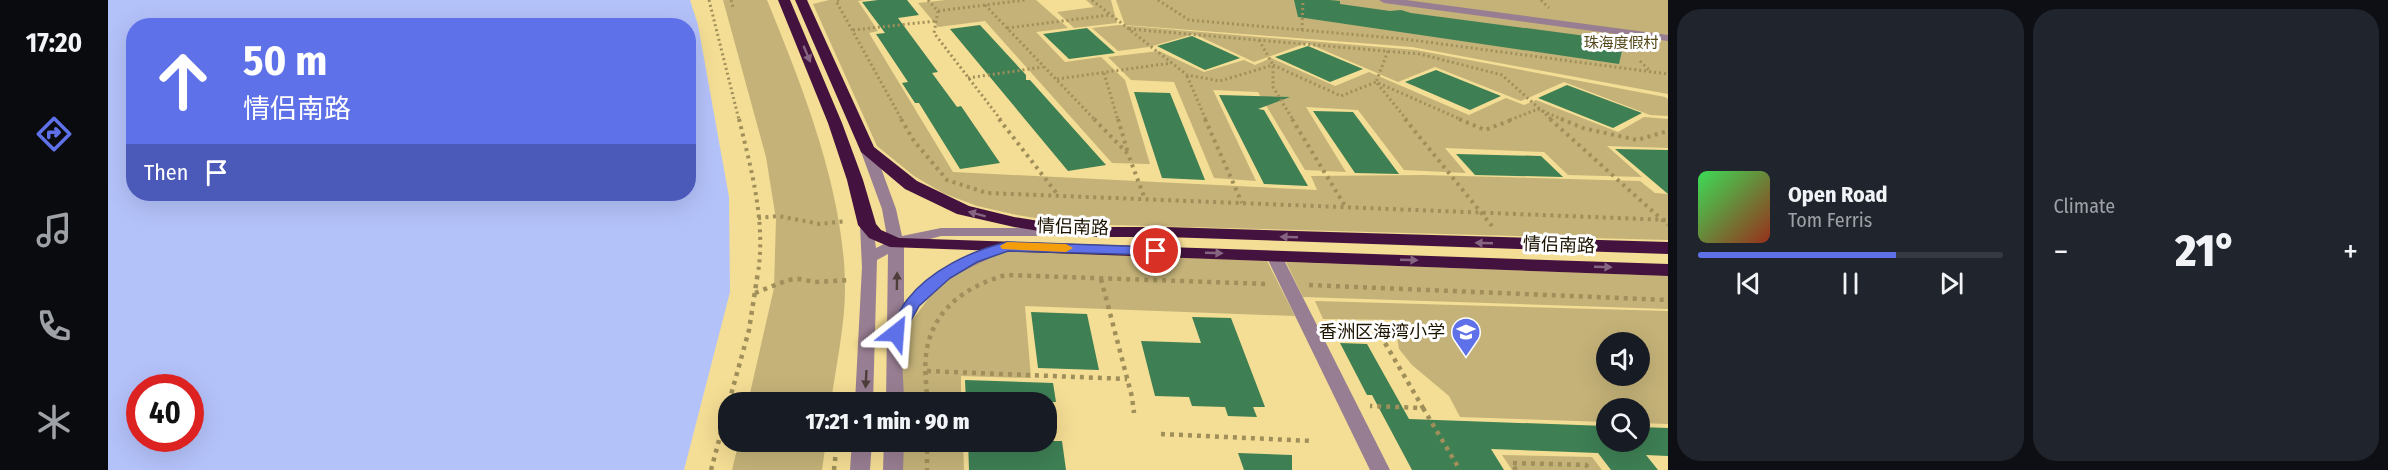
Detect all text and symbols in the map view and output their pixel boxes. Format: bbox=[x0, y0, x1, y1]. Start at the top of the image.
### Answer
text: 17:20 bbox=[26, 27, 82, 59]
park label: 珠海度假村 bbox=[1583, 34, 1659, 52]
text: 50 m bbox=[243, 36, 327, 86]
icon: ahead bbox=[144, 42, 222, 120]
one-way arrow bbox=[802, 45, 812, 63]
text: 情侣南路 bbox=[243, 93, 351, 125]
icon: directions bbox=[33, 113, 75, 155]
icon: arrive bbox=[200, 156, 233, 189]
text: Then bbox=[144, 159, 188, 186]
text: Open Road bbox=[1788, 181, 1888, 208]
text: Climate bbox=[2054, 194, 2115, 218]
one-way arrow bbox=[968, 208, 986, 218]
text: Tom Ferris bbox=[1788, 208, 1872, 232]
icon: music bbox=[33, 209, 75, 251]
street label: 情侣南路 bbox=[1037, 215, 1109, 239]
text: 21° bbox=[2175, 224, 2236, 278]
pin bbox=[1130, 225, 1181, 276]
one-way arrow bbox=[1279, 232, 1298, 241]
text: − bbox=[2054, 232, 2068, 272]
text: + bbox=[2343, 232, 2358, 272]
street label: 情侣南路 bbox=[1523, 233, 1595, 257]
icon: arrive bbox=[1139, 234, 1172, 267]
one-way arrow bbox=[1474, 238, 1493, 247]
one-way arrow bbox=[1204, 249, 1223, 258]
one-way arrow bbox=[1399, 256, 1418, 265]
one-way arrow bbox=[1594, 263, 1613, 272]
icon: previous bbox=[1732, 267, 1765, 300]
icon: pause bbox=[1834, 267, 1867, 300]
icon: next bbox=[1935, 267, 1968, 300]
one-way arrow bbox=[892, 271, 902, 290]
position arrow bbox=[864, 301, 928, 365]
icon: phone bbox=[33, 305, 75, 347]
school or university icon: 香洲区海湾小学 bbox=[1450, 316, 1482, 358]
place label: 香洲区海湾小学 bbox=[1319, 321, 1445, 343]
map controls bbox=[1596, 332, 1650, 452]
button: sound bbox=[1596, 332, 1650, 386]
one-way arrow bbox=[861, 369, 870, 388]
speed limit sign: 40 bbox=[126, 374, 204, 452]
button: search bbox=[1596, 398, 1650, 452]
icon: climate bbox=[33, 401, 75, 443]
text: 17:21 · 1 min · 90 m bbox=[805, 408, 970, 435]

